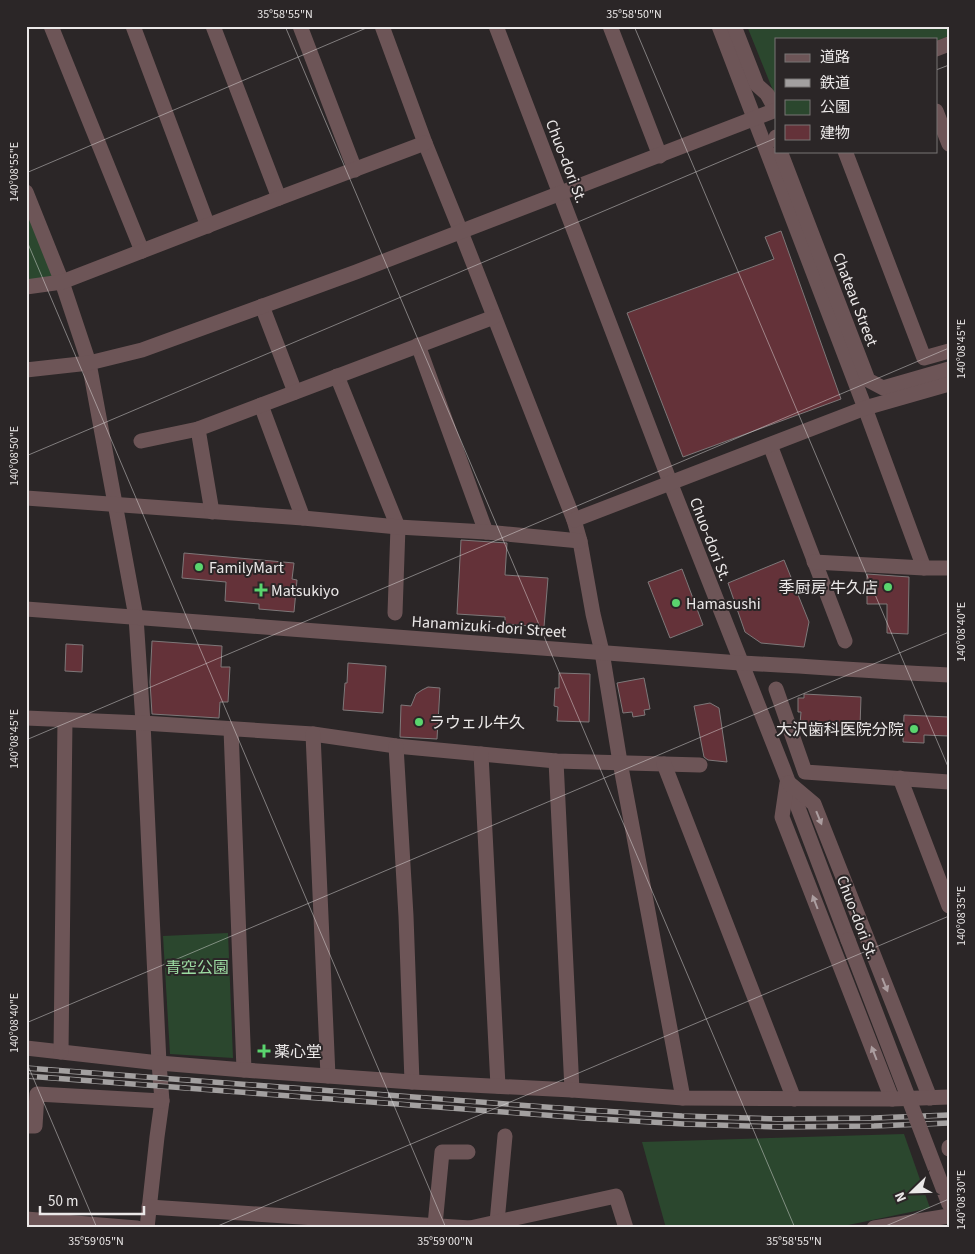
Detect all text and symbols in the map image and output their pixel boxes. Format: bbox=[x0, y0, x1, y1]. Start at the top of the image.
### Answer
text: 35°58'55"N bbox=[257, 6, 313, 23]
text: 35°58'50"N bbox=[606, 6, 662, 23]
legend bbox=[775, 38, 938, 152]
text: 道路 bbox=[820, 47, 850, 68]
text: 鉄道 bbox=[820, 73, 850, 94]
text: 公園 bbox=[820, 97, 850, 118]
street label: Chuo-dori St. bbox=[540, 116, 592, 206]
text: 建物 bbox=[820, 123, 850, 144]
text: 140°08'55"E bbox=[6, 142, 23, 202]
street label: Chateau Street bbox=[827, 249, 883, 350]
text: 140°08'45"E bbox=[953, 319, 970, 379]
text: 140°08'50"E bbox=[6, 426, 23, 486]
street label: Chuo-dori St. bbox=[684, 494, 736, 584]
place label: FamilyMart bbox=[209, 557, 284, 579]
marker: FamilyMart bbox=[193, 561, 205, 573]
place label: 季厨房 牛久店 bbox=[779, 577, 878, 599]
place label: Matsukiyo bbox=[271, 580, 339, 602]
marker: 季厨房 牛久店 bbox=[882, 581, 894, 593]
marker: Matsukiyo bbox=[255, 584, 267, 596]
place label: Hamasushi bbox=[686, 593, 761, 615]
marker: Hamasushi bbox=[670, 597, 682, 609]
text: 140°08'40"E bbox=[953, 602, 970, 662]
street label: Hanamizuki-dori Street bbox=[411, 611, 568, 643]
text: 140°08'45"E bbox=[6, 709, 23, 769]
place label: ラウェル牛久 bbox=[429, 712, 525, 734]
marker: ラウェル牛久 bbox=[413, 716, 425, 728]
place label: 大沢歯科医院分院 bbox=[776, 719, 904, 741]
marker: 大沢歯科医院分院 bbox=[908, 723, 920, 735]
one-way arrow bbox=[816, 810, 823, 825]
street label: Chuo-dori St. bbox=[831, 872, 883, 962]
text: 140°08'35"E bbox=[953, 886, 970, 946]
one-way arrow bbox=[811, 894, 819, 909]
park label: 青空公園 bbox=[165, 957, 229, 979]
one-way arrow bbox=[881, 978, 889, 993]
text: 140°08'40"E bbox=[6, 993, 23, 1053]
place label: 薬心堂 bbox=[274, 1041, 322, 1063]
marker: 薬心堂 bbox=[258, 1045, 270, 1057]
one-way arrow bbox=[870, 1046, 877, 1061]
north arrow bbox=[888, 1166, 938, 1216]
text: 140°08'30"E bbox=[953, 1170, 970, 1230]
scale bar bbox=[40, 1184, 144, 1216]
text: N bbox=[890, 1188, 912, 1205]
text: 50 m bbox=[48, 1191, 78, 1212]
text: 35°59'05"N bbox=[68, 1233, 124, 1250]
text: 35°59'00"N bbox=[417, 1233, 473, 1250]
text: 35°58'55"N bbox=[766, 1233, 822, 1250]

